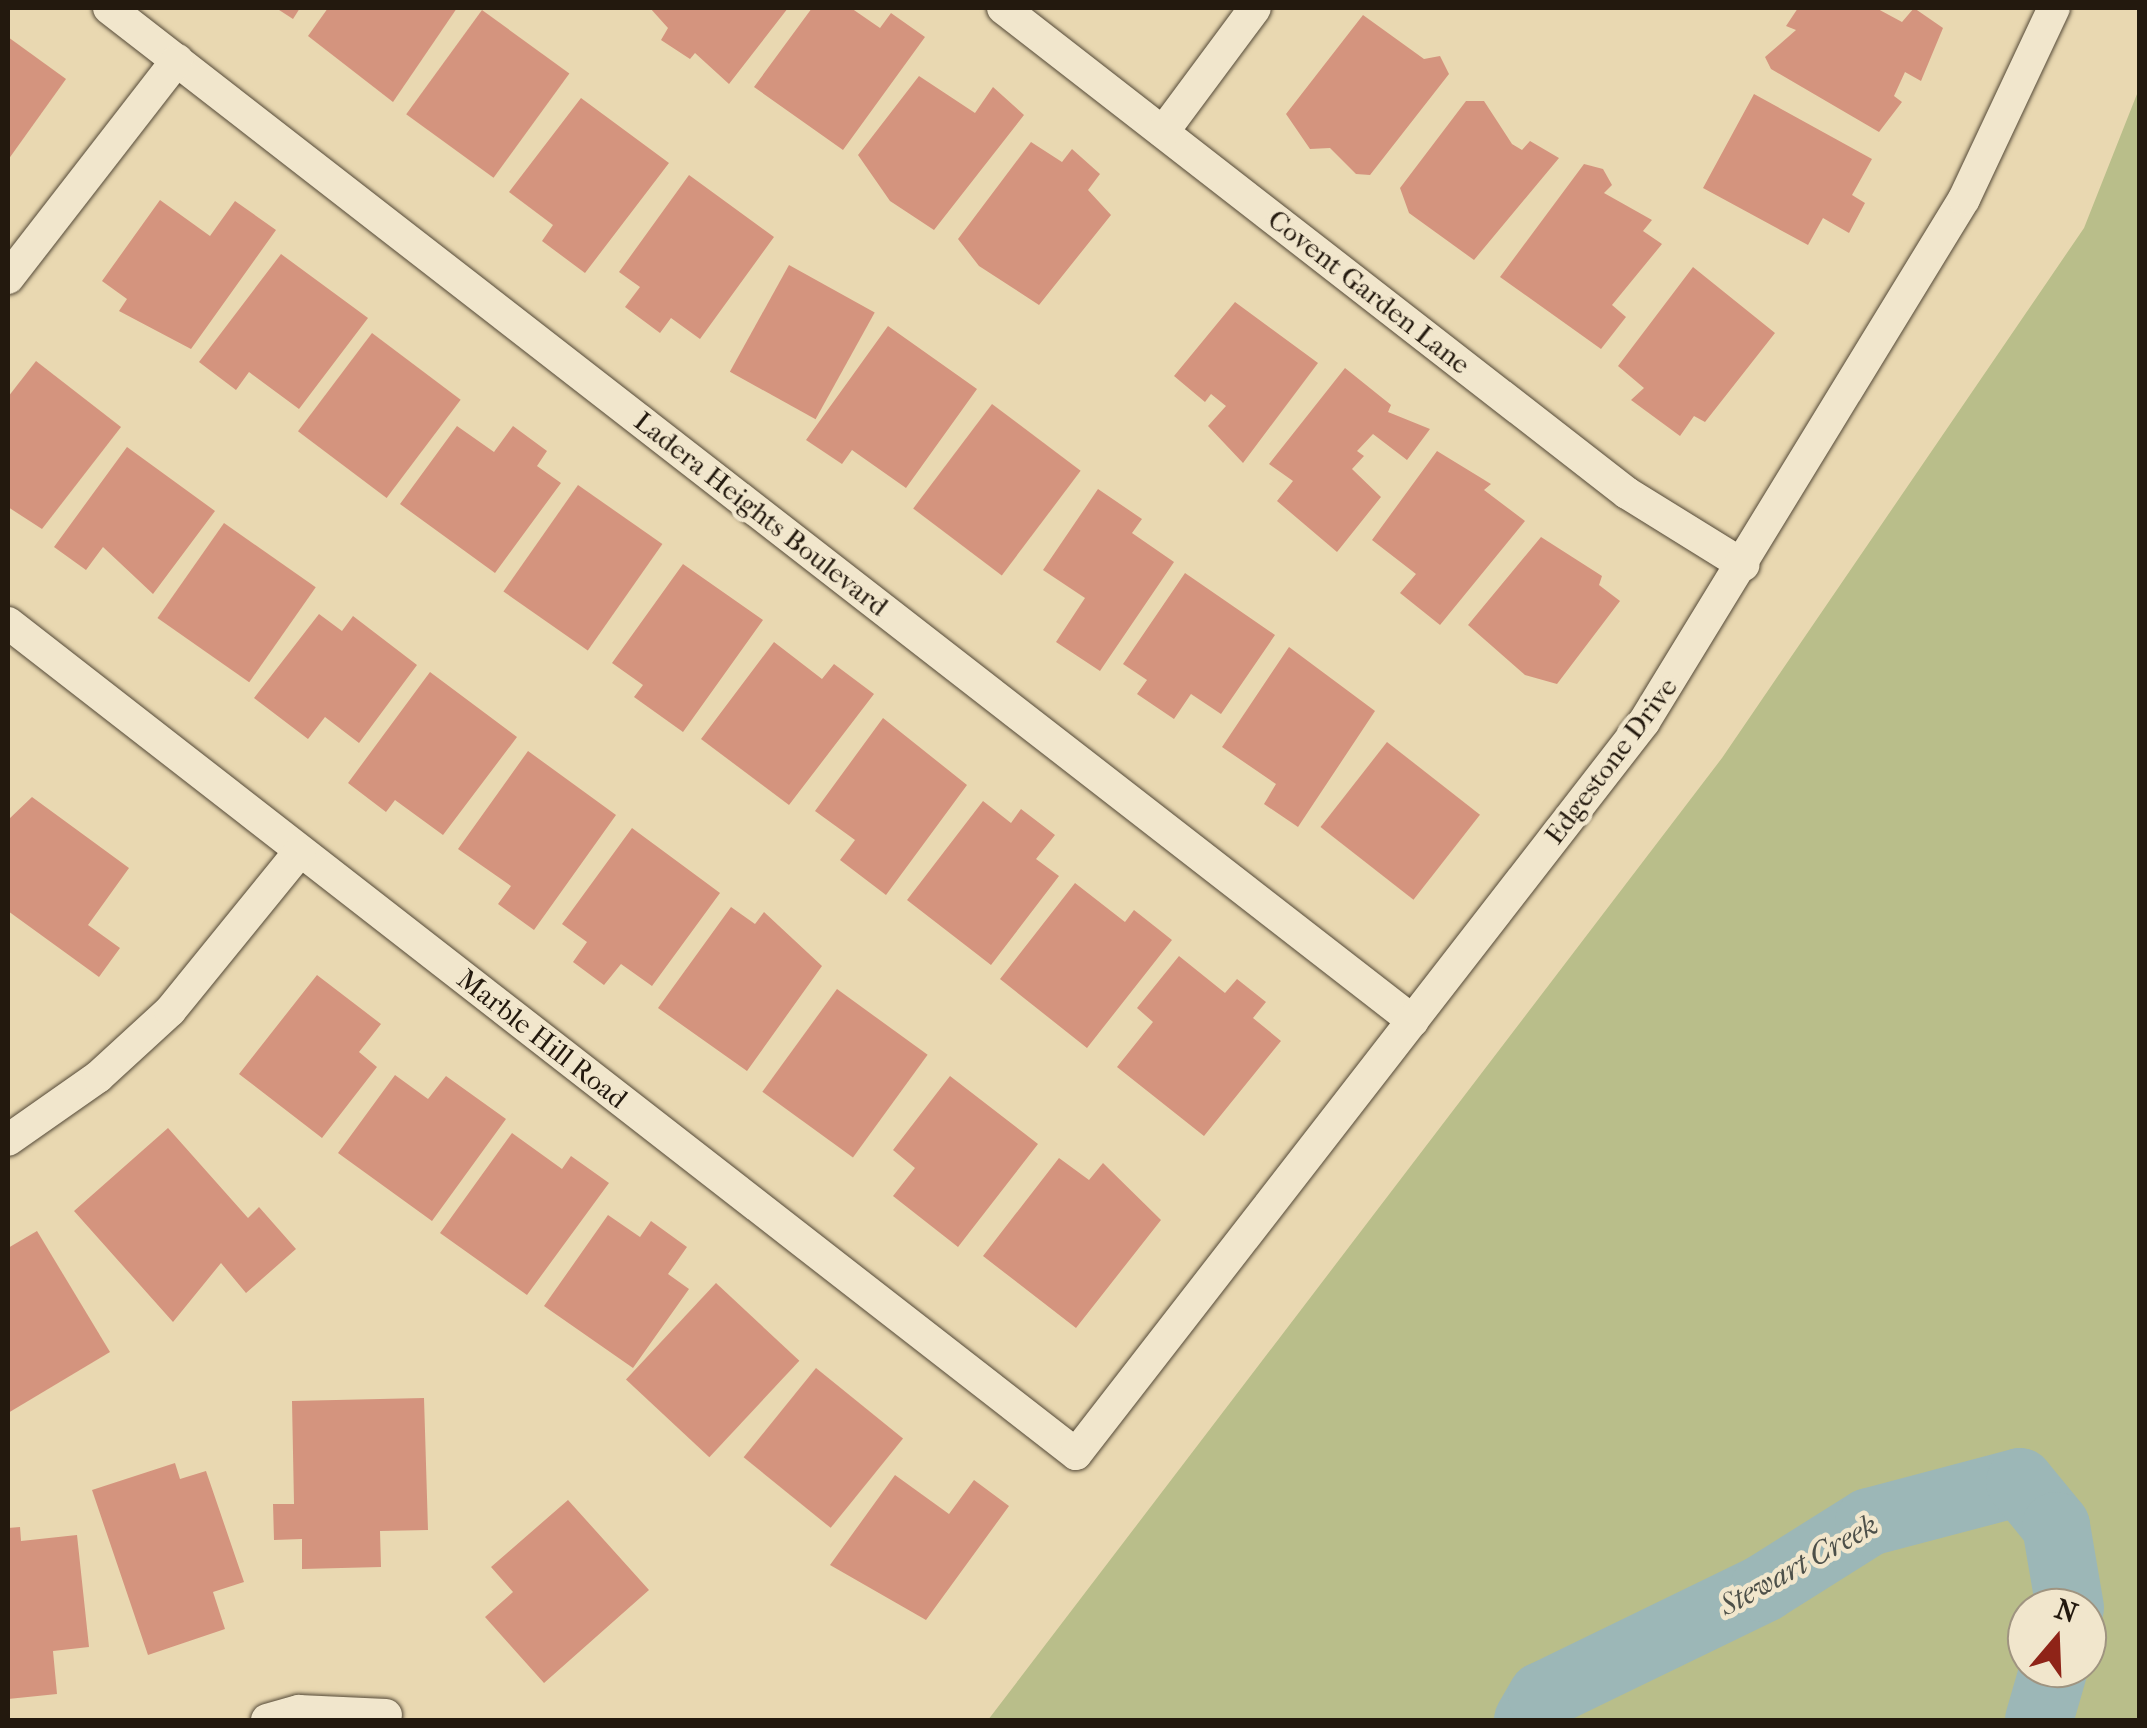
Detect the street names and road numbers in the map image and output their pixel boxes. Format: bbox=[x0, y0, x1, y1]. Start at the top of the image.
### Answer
street label: Covent Garden Lane bbox=[1261, 203, 1477, 381]
street label: Ladera Heights Boulevard bbox=[627, 404, 895, 624]
street label: Edgestone Drive bbox=[1537, 671, 1685, 851]
street label: Marble Hill Road bbox=[450, 962, 634, 1116]

